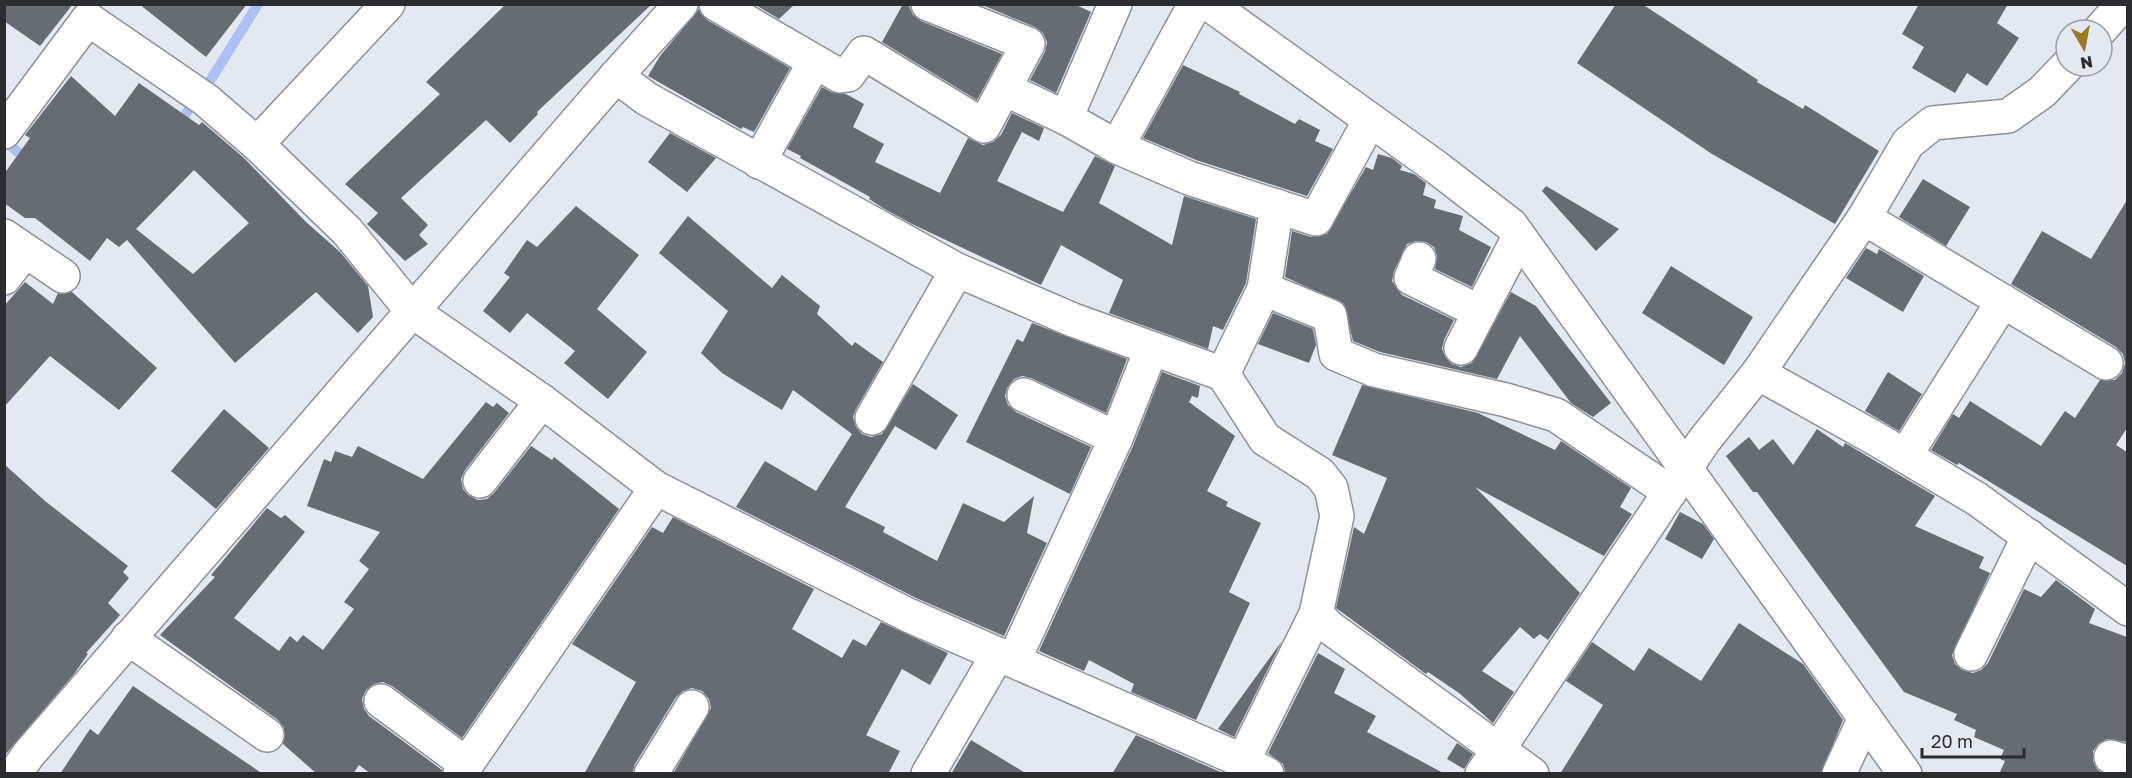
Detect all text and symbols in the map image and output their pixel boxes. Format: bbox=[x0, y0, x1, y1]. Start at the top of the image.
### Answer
north arrow bbox=[2054, 18, 2114, 78]
text: N bbox=[2079, 52, 2094, 74]
scale bar bbox=[1922, 721, 2024, 759]
text: 20 m bbox=[1931, 730, 1973, 752]

